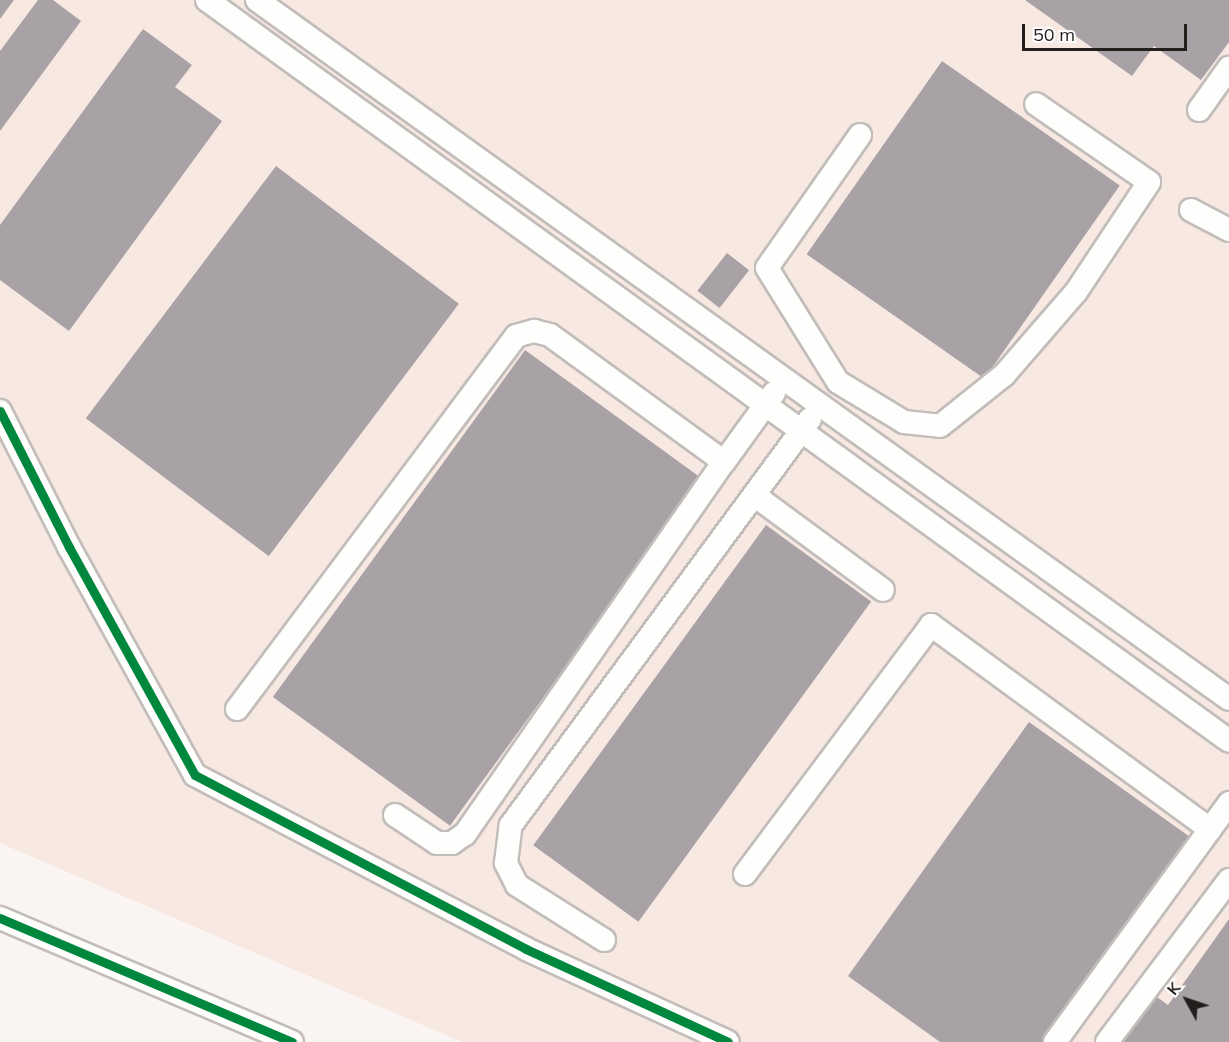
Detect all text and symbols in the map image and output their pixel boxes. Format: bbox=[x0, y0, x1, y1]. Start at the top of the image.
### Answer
scale bar bbox=[1025, 12, 1190, 50]
text: 50 m bbox=[1033, 23, 1075, 46]
north arrow bbox=[1157, 970, 1217, 1030]
text: K bbox=[1162, 978, 1184, 999]

